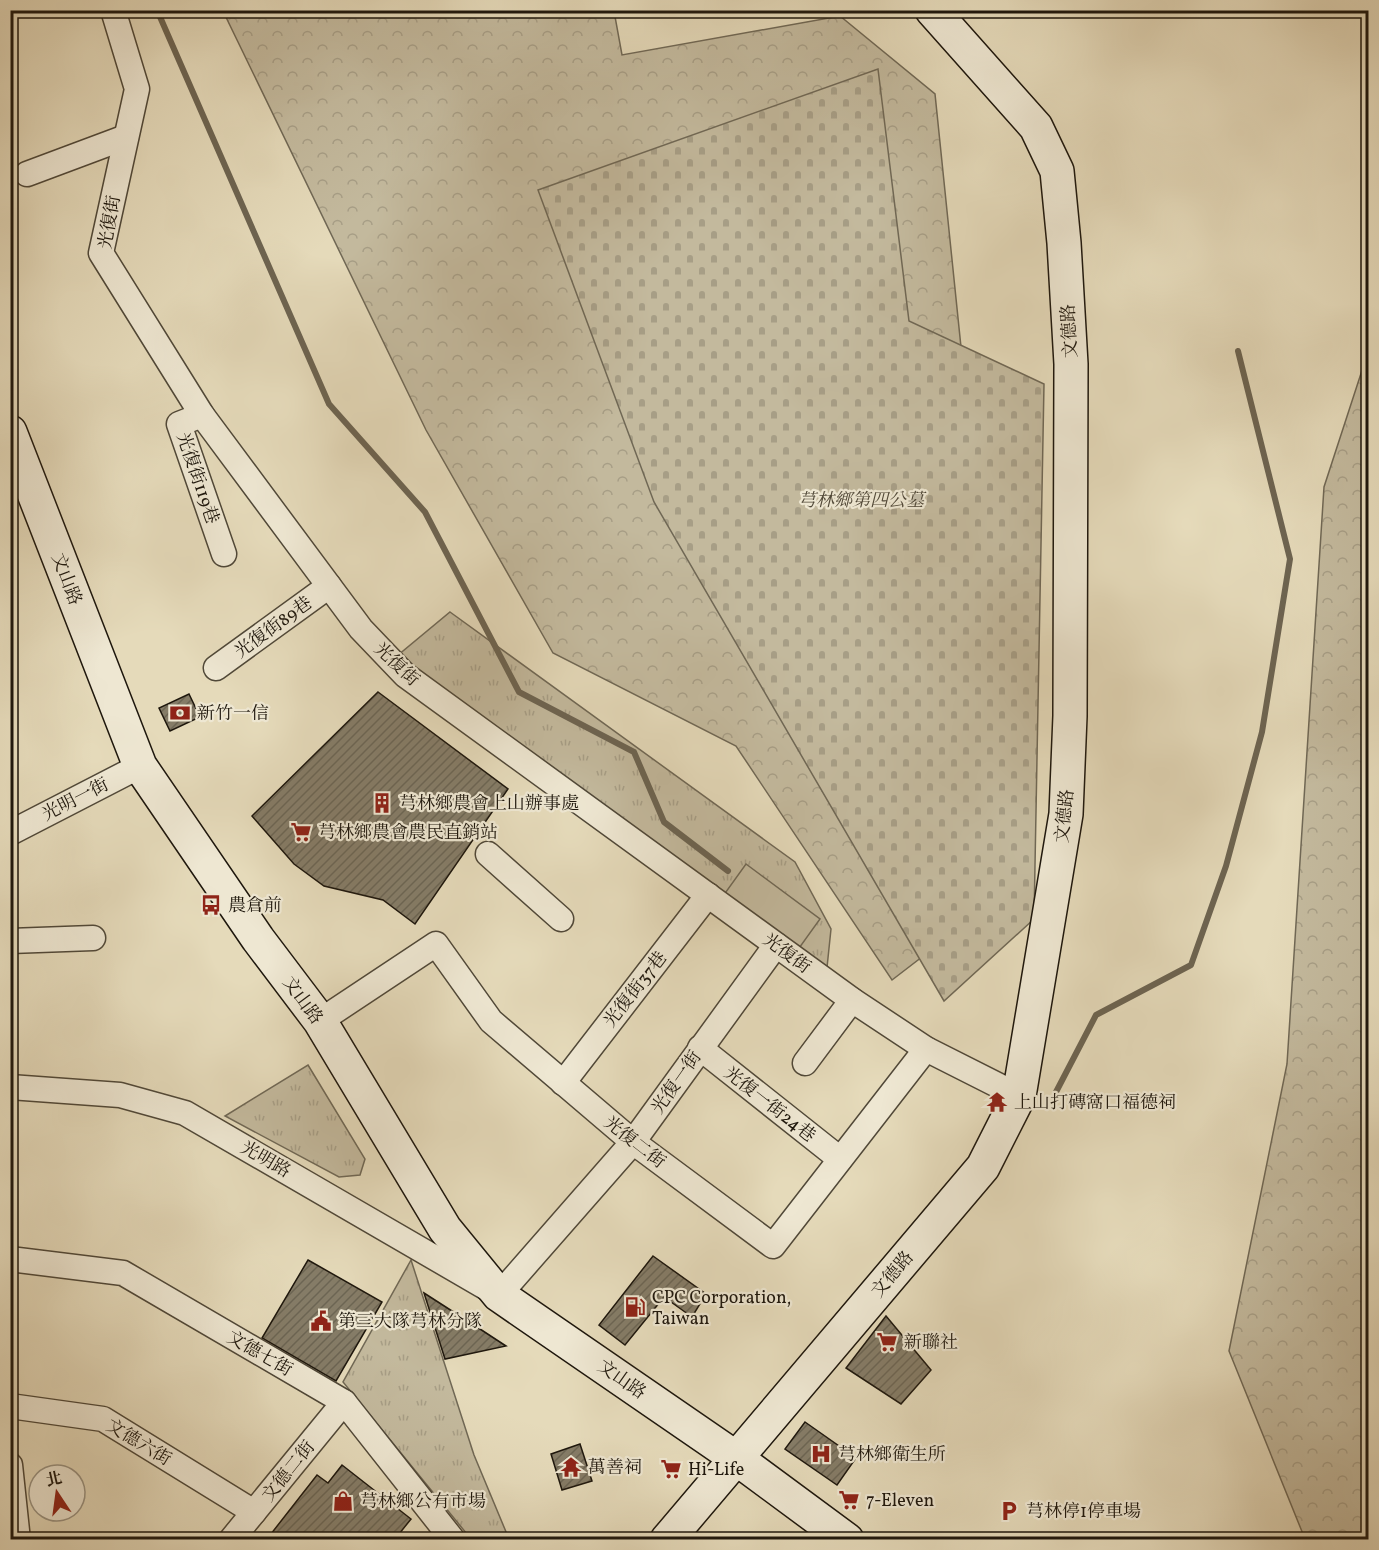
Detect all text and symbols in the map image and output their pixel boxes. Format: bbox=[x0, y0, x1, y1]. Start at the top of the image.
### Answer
street label: 光復街 bbox=[93, 194, 127, 251]
street label: 文德路 bbox=[1057, 303, 1084, 359]
street label: 光復街119巷 bbox=[169, 429, 224, 528]
park label: 芎林鄉第四公墓 bbox=[798, 489, 927, 514]
street label: 文山路 bbox=[44, 550, 87, 609]
street label: 光復街89巷 bbox=[230, 592, 318, 665]
street label: 光復街 bbox=[368, 638, 424, 693]
bank icon: 新竹一信 bbox=[168, 701, 192, 725]
place label: 新竹一信 bbox=[197, 702, 269, 727]
street label: 光明一街 bbox=[38, 773, 113, 828]
street label: 文德路 bbox=[1050, 788, 1081, 844]
building icon: 芎林鄉農會上山辦事處 bbox=[370, 791, 394, 815]
place label: 芎林鄉農會上山辦事處 bbox=[399, 792, 579, 817]
supermarket icon: 芎林鄉農會農民直銷站 bbox=[289, 820, 313, 844]
place label: 芎林鄉農會農民直銷站 bbox=[318, 821, 498, 846]
bus stop icon: 農倉前 bbox=[199, 893, 223, 917]
place label: 農倉前 bbox=[228, 894, 282, 919]
street label: 光復街 bbox=[757, 928, 815, 980]
street label: 光復街37巷 bbox=[599, 947, 674, 1033]
street label: 文山路 bbox=[276, 972, 328, 1030]
street label: 光復一街 bbox=[646, 1046, 708, 1120]
street label: 光復一街24巷 bbox=[718, 1062, 820, 1149]
temple icon: 上山打磚窩口福德祠 bbox=[985, 1090, 1009, 1114]
place label: 上山打磚窩口福德祠 bbox=[1014, 1091, 1176, 1116]
street label: 光復二街 bbox=[598, 1111, 670, 1175]
street label: 光明路 bbox=[236, 1136, 295, 1185]
street label: 文德路 bbox=[866, 1246, 920, 1304]
place label: CPC Corporation, Taiwan bbox=[652, 1286, 791, 1332]
fuel station icon: CPC Corporation, Taiwan bbox=[623, 1295, 647, 1319]
public building icon: 第三大隊芎林分隊 bbox=[309, 1309, 333, 1333]
place label: 第三大隊芎林分隊 bbox=[338, 1310, 482, 1335]
street label: 文德七街 bbox=[222, 1325, 297, 1383]
supermarket icon: 新聯社 bbox=[875, 1330, 899, 1354]
place label: 新聯社 bbox=[904, 1331, 958, 1356]
street label: 文山路 bbox=[592, 1355, 650, 1406]
street label: 文德六街 bbox=[101, 1414, 176, 1473]
street label: 文德二街 bbox=[257, 1436, 322, 1508]
hospital icon: 芎林鄉衛生所 bbox=[809, 1442, 833, 1466]
place label: 芎林鄉衛生所 bbox=[838, 1443, 946, 1468]
temple icon: 萬善祠 bbox=[559, 1455, 583, 1479]
place label: 萬善祠 bbox=[588, 1456, 642, 1481]
supermarket icon: Hi-Life bbox=[659, 1457, 683, 1481]
place label: Hi-Life bbox=[688, 1458, 744, 1483]
north arrow bbox=[27, 1463, 87, 1523]
text: 北 bbox=[44, 1468, 64, 1493]
supermarket icon: 7-Eleven bbox=[837, 1488, 861, 1512]
shop icon: 芎林鄉公有市場 bbox=[331, 1489, 355, 1513]
place label: 7-Eleven bbox=[866, 1489, 934, 1514]
place label: 芎林鄉公有市場 bbox=[360, 1490, 486, 1515]
parking icon: 芎林停1停車場 bbox=[997, 1499, 1021, 1523]
place label: 芎林停1停車場 bbox=[1026, 1500, 1141, 1525]

